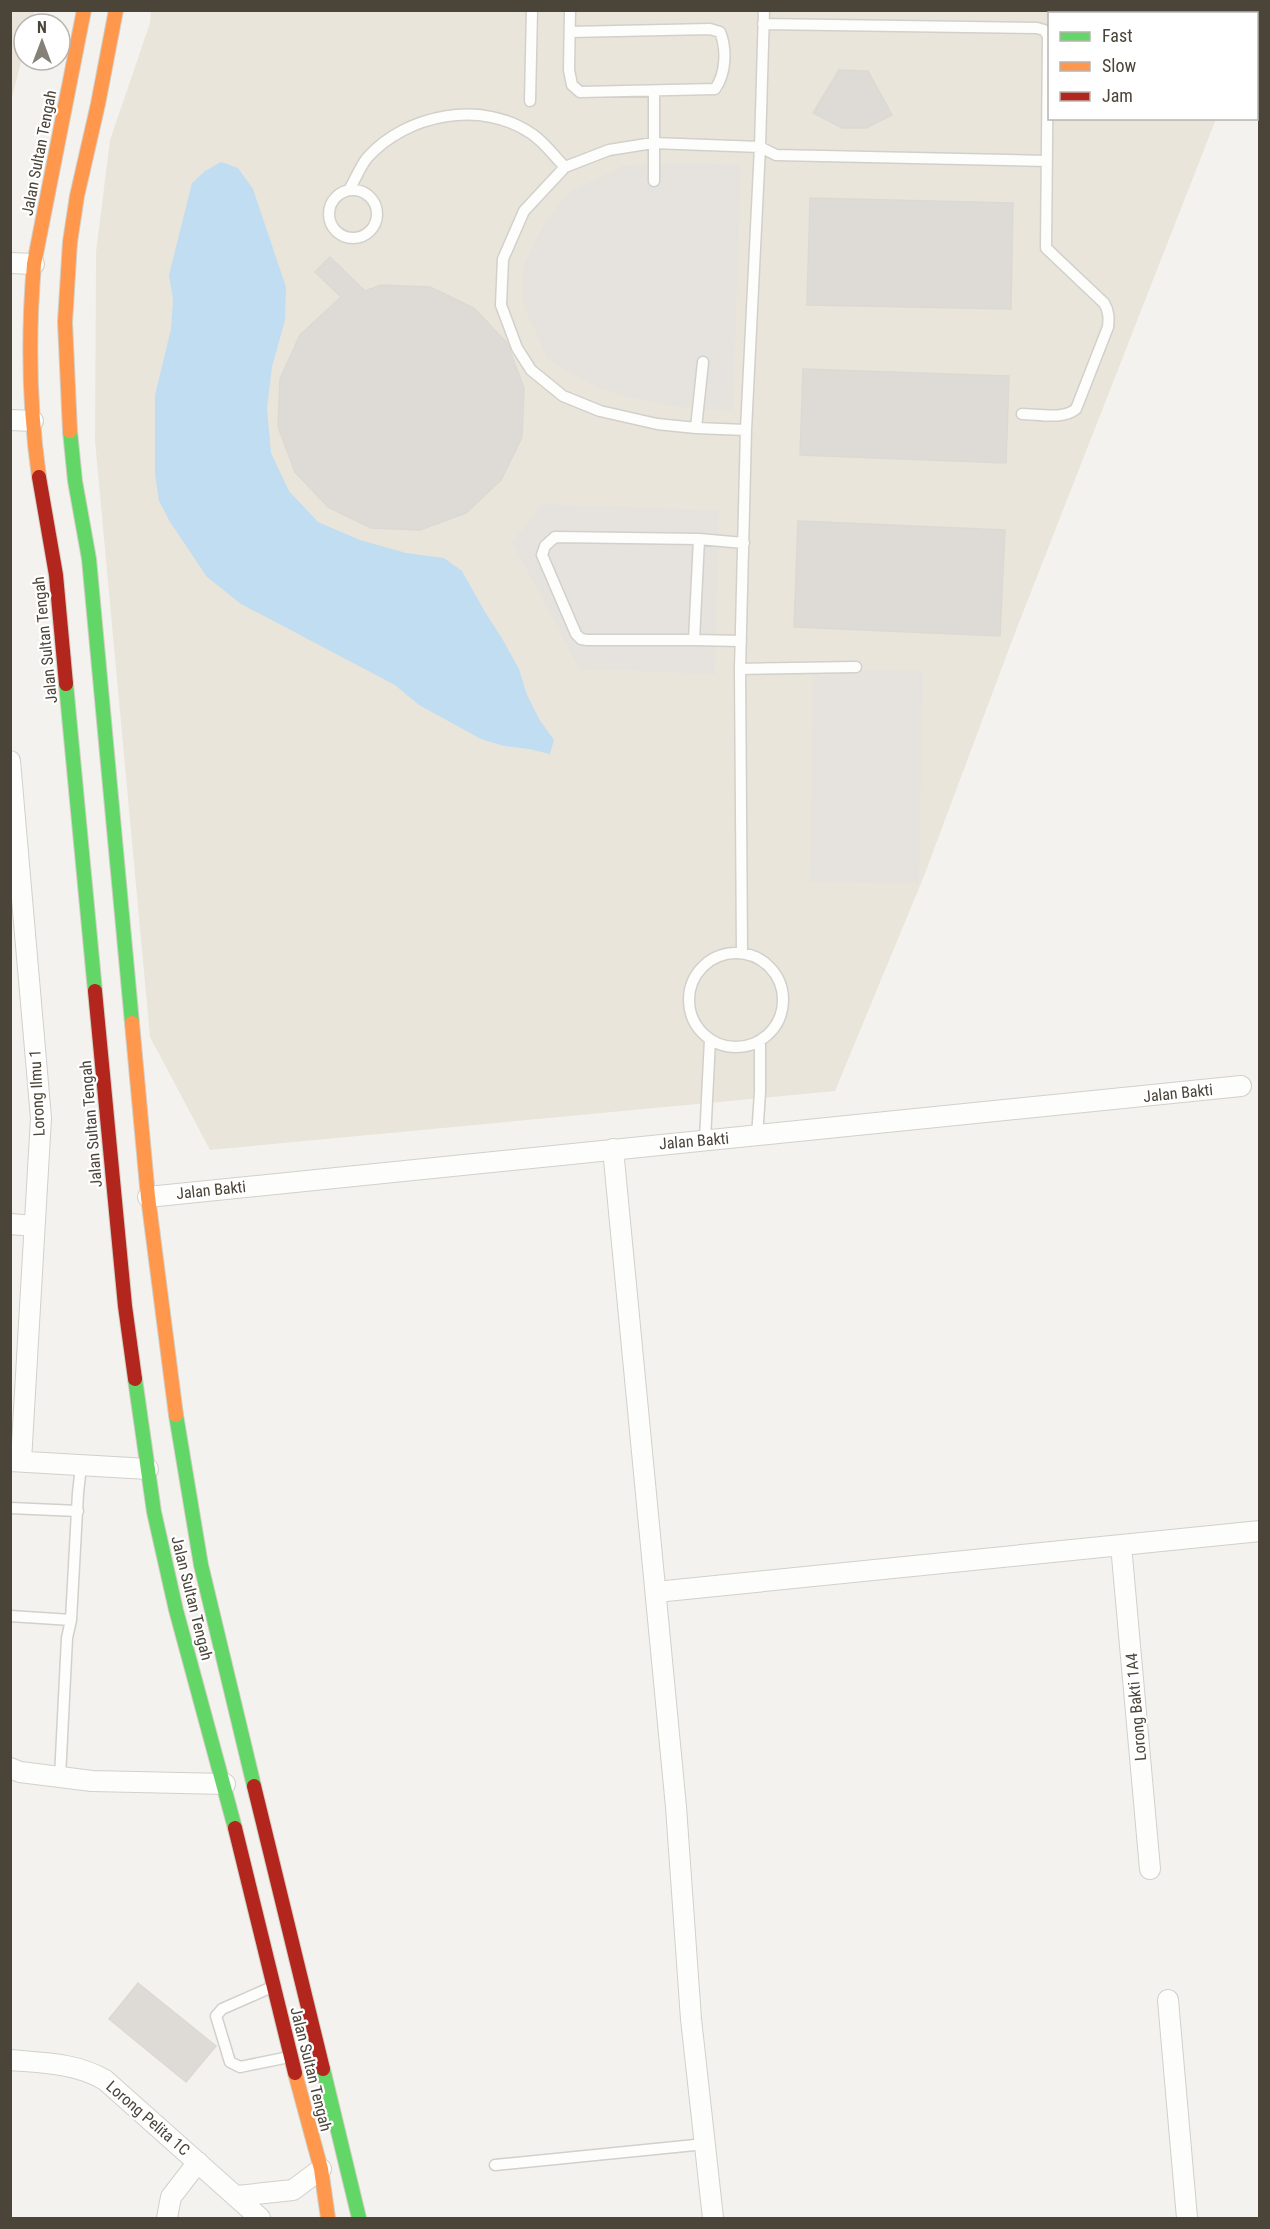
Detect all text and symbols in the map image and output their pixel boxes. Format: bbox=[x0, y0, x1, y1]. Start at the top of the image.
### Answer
north arrow bbox=[12, 12, 72, 72]
legend bbox=[1048, 12, 1258, 120]
text: N bbox=[37, 18, 47, 37]
text: Fast bbox=[1102, 25, 1133, 46]
text: Slow bbox=[1102, 55, 1137, 76]
text: Jam bbox=[1102, 85, 1133, 106]
street label: Jalan Sultan Tengah bbox=[18, 89, 60, 217]
street label: Jalan Sultan Tengah bbox=[29, 576, 61, 704]
street label: Lorong Ilmu 1 bbox=[25, 1049, 49, 1137]
street label: Jalan Sultan Tengah bbox=[76, 1060, 106, 1188]
street label: Jalan Bakti bbox=[1142, 1080, 1214, 1106]
street label: Jalan Bakti bbox=[658, 1128, 730, 1154]
street label: Jalan Bakti bbox=[175, 1177, 247, 1203]
street label: Jalan Sultan Tengah bbox=[167, 1534, 217, 1662]
street label: Lorong Bakti 1A4 bbox=[1122, 1652, 1150, 1762]
street label: Jalan Sultan Tengah bbox=[286, 2005, 336, 2133]
street label: Lorong Pelita 1C bbox=[102, 2077, 194, 2159]

